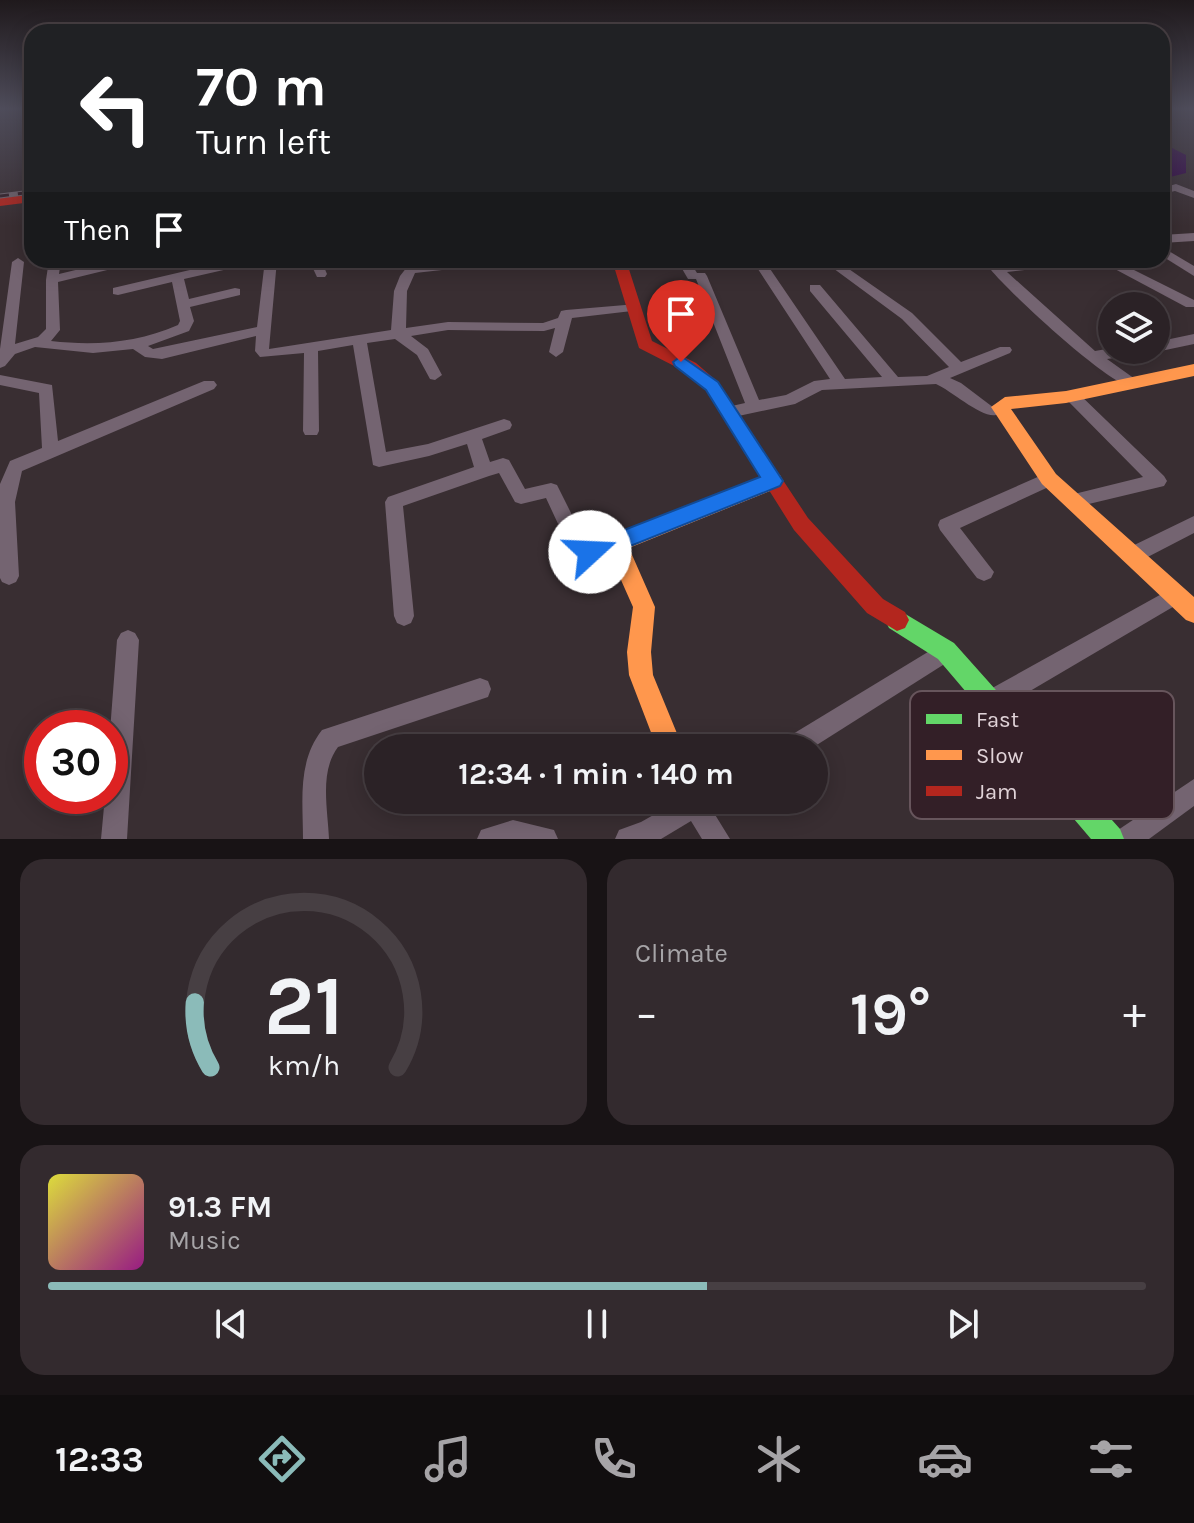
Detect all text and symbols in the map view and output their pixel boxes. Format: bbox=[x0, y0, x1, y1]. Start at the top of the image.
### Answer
text: 70 m bbox=[196, 54, 327, 119]
icon: left bbox=[64, 56, 168, 160]
text: Turn left bbox=[196, 121, 331, 163]
icon: arrive bbox=[147, 208, 191, 252]
text: Then bbox=[64, 212, 131, 248]
pin bbox=[647, 280, 715, 362]
icon: arrive bbox=[659, 292, 703, 336]
map controls bbox=[1098, 292, 1170, 364]
button: layers bbox=[1098, 292, 1170, 364]
position arrow bbox=[548, 510, 632, 594]
legend bbox=[910, 691, 1174, 819]
text: Fast bbox=[976, 707, 1019, 733]
speed limit sign: 30 bbox=[24, 710, 128, 814]
text: Slow bbox=[976, 743, 1023, 769]
text: 12:34 · 1 min · 140 m bbox=[458, 756, 734, 792]
text: Jam bbox=[976, 779, 1018, 805]
text: Climate bbox=[635, 938, 728, 969]
text: 21 bbox=[264, 958, 344, 1055]
text: 19° bbox=[850, 979, 931, 1049]
text: − bbox=[635, 988, 658, 1039]
text: + bbox=[1123, 988, 1146, 1039]
text: km/h bbox=[267, 1049, 340, 1082]
text: 91.3 FM bbox=[168, 1189, 272, 1225]
text: Music bbox=[168, 1225, 241, 1256]
icon: previous bbox=[209, 1302, 253, 1346]
icon: pause bbox=[575, 1302, 619, 1346]
icon: next bbox=[941, 1302, 985, 1346]
icon: directions bbox=[254, 1431, 310, 1487]
icon: music bbox=[420, 1431, 476, 1487]
icon: phone bbox=[586, 1431, 642, 1487]
icon: climate bbox=[751, 1431, 807, 1487]
icon: car bbox=[917, 1431, 973, 1487]
icon: filters bbox=[1083, 1431, 1139, 1487]
text: 12:33 bbox=[55, 1438, 144, 1480]

